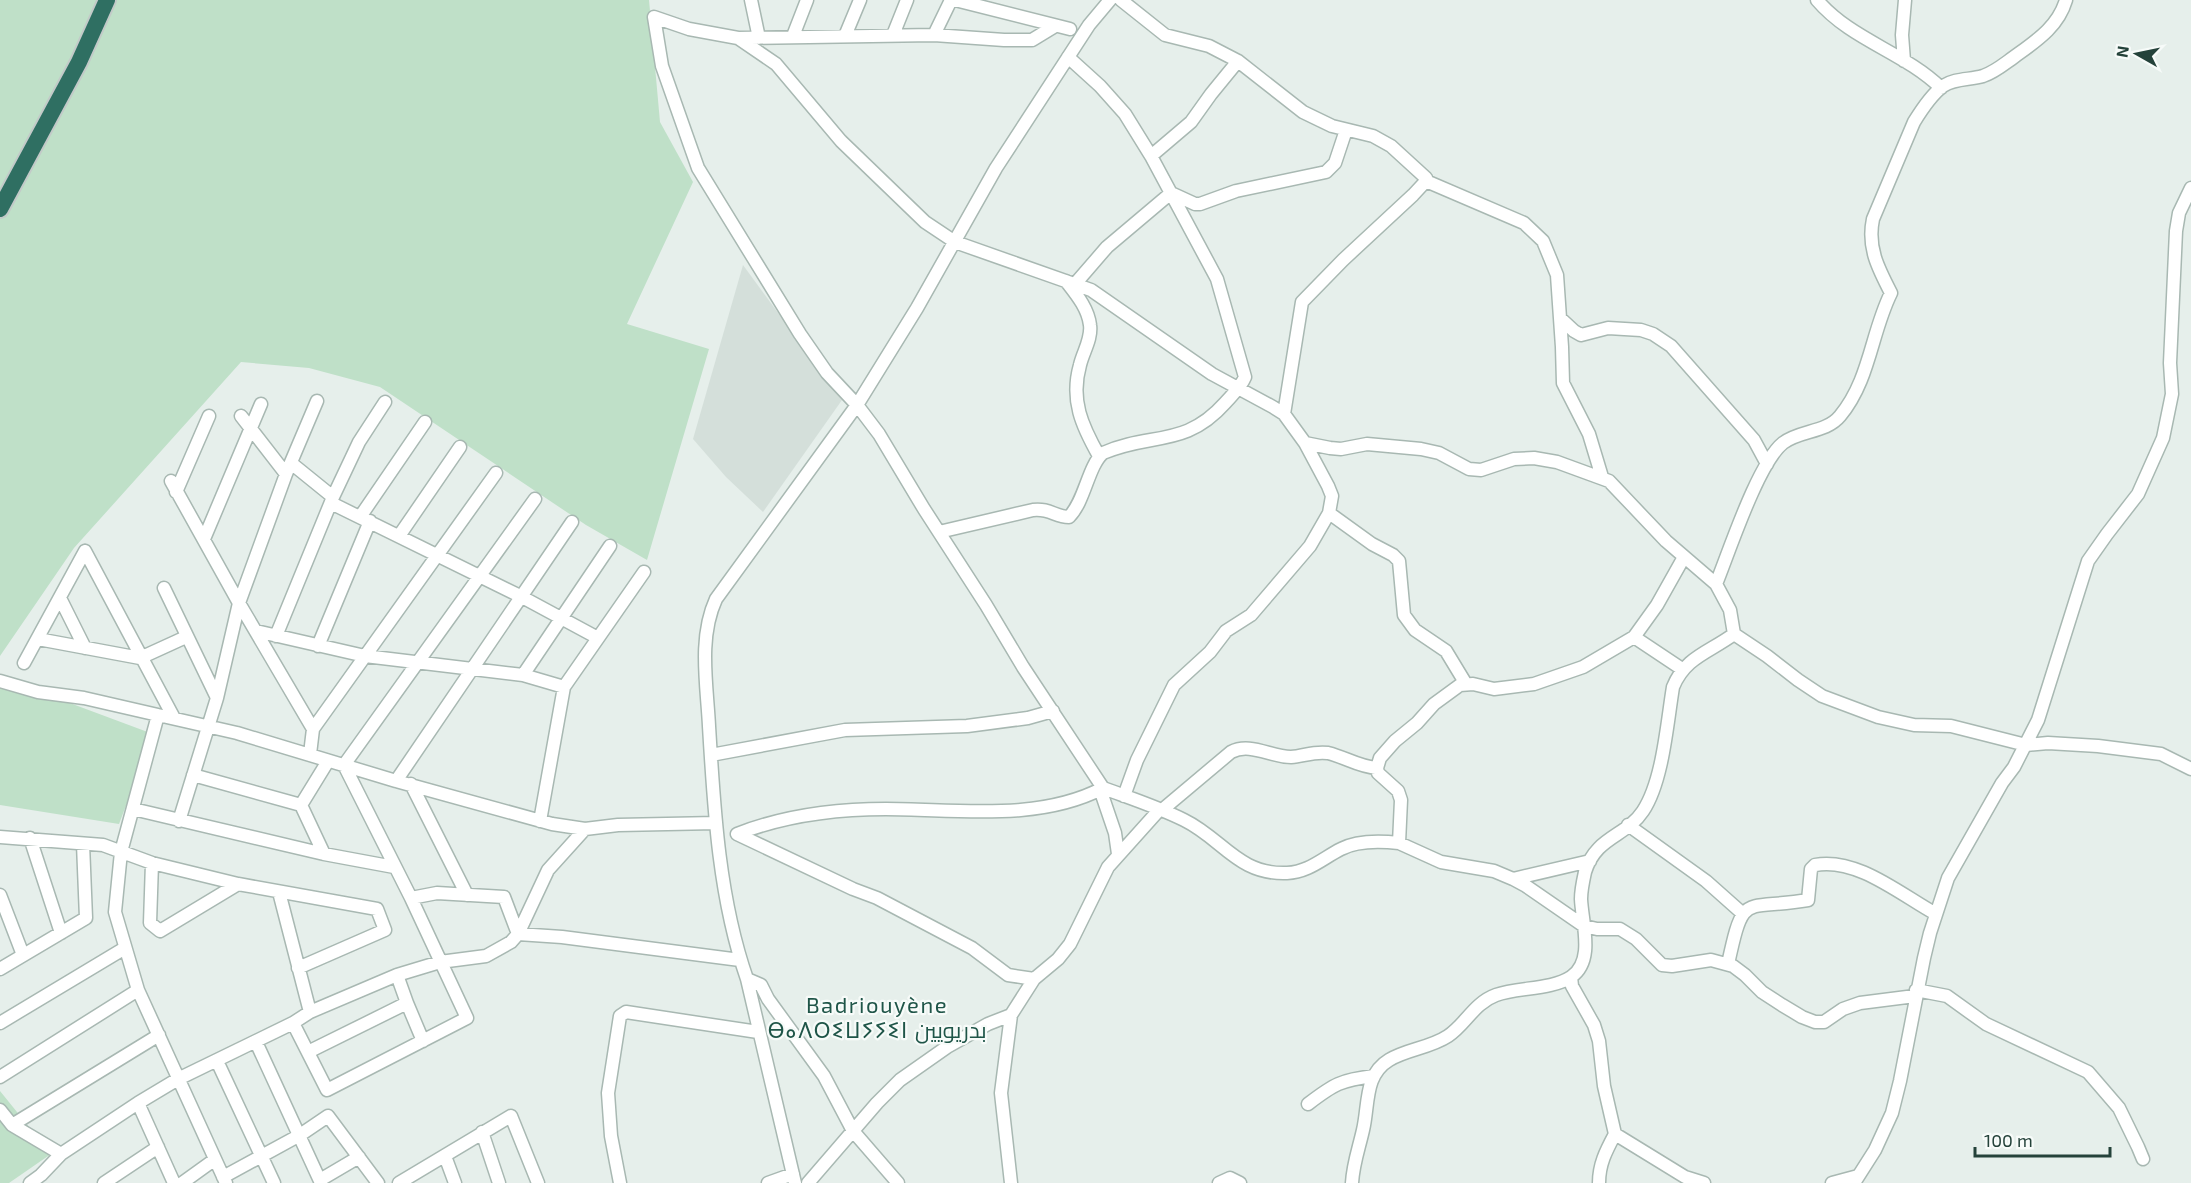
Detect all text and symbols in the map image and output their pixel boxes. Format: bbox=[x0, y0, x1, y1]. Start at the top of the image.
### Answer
north arrow bbox=[2107, 24, 2167, 84]
text: N bbox=[2111, 44, 2132, 59]
district label: Badriouyène ⴱⴰⴷⵔⵉⵡⵢⵢⵉⵏ بدريويين bbox=[767, 991, 987, 1044]
scale bar bbox=[1975, 1120, 2110, 1158]
text: 100 m bbox=[1984, 1129, 2033, 1151]

